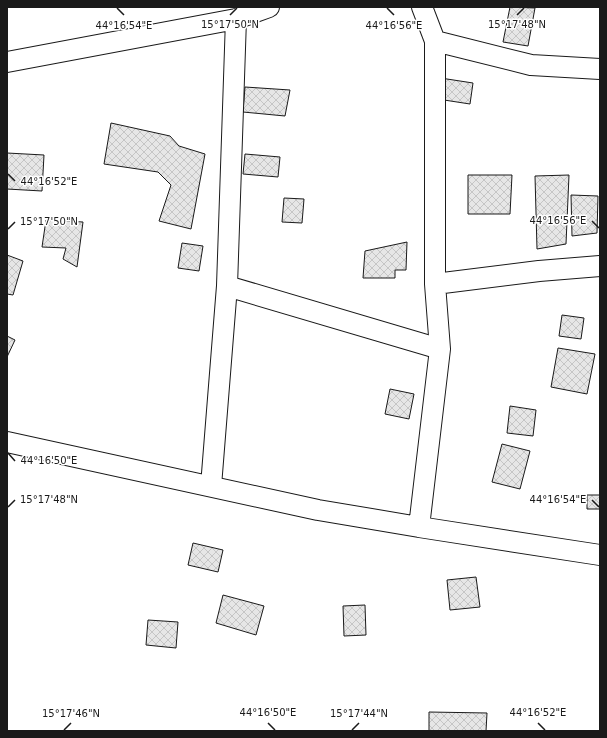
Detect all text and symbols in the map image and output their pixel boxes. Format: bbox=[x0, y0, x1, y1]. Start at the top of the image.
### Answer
text: 15°17'50"N bbox=[201, 19, 259, 30]
text: 15°17'48"N bbox=[488, 19, 546, 30]
text: 44°16'54"E bbox=[96, 20, 152, 31]
text: 44°16'56"E bbox=[366, 20, 422, 31]
text: 44°16'52"E bbox=[21, 176, 77, 187]
text: 44°16'56"E bbox=[530, 215, 586, 226]
text: 15°17'50"N bbox=[20, 216, 78, 227]
text: 44°16'50"E bbox=[21, 455, 77, 466]
text: 15°17'48"N bbox=[20, 494, 78, 505]
text: 44°16'54"E bbox=[530, 494, 586, 505]
text: 44°16'50"E bbox=[240, 707, 296, 718]
text: 44°16'52"E bbox=[510, 707, 566, 718]
text: 15°17'46"N bbox=[42, 708, 100, 719]
text: 15°17'44"N bbox=[330, 708, 388, 719]

